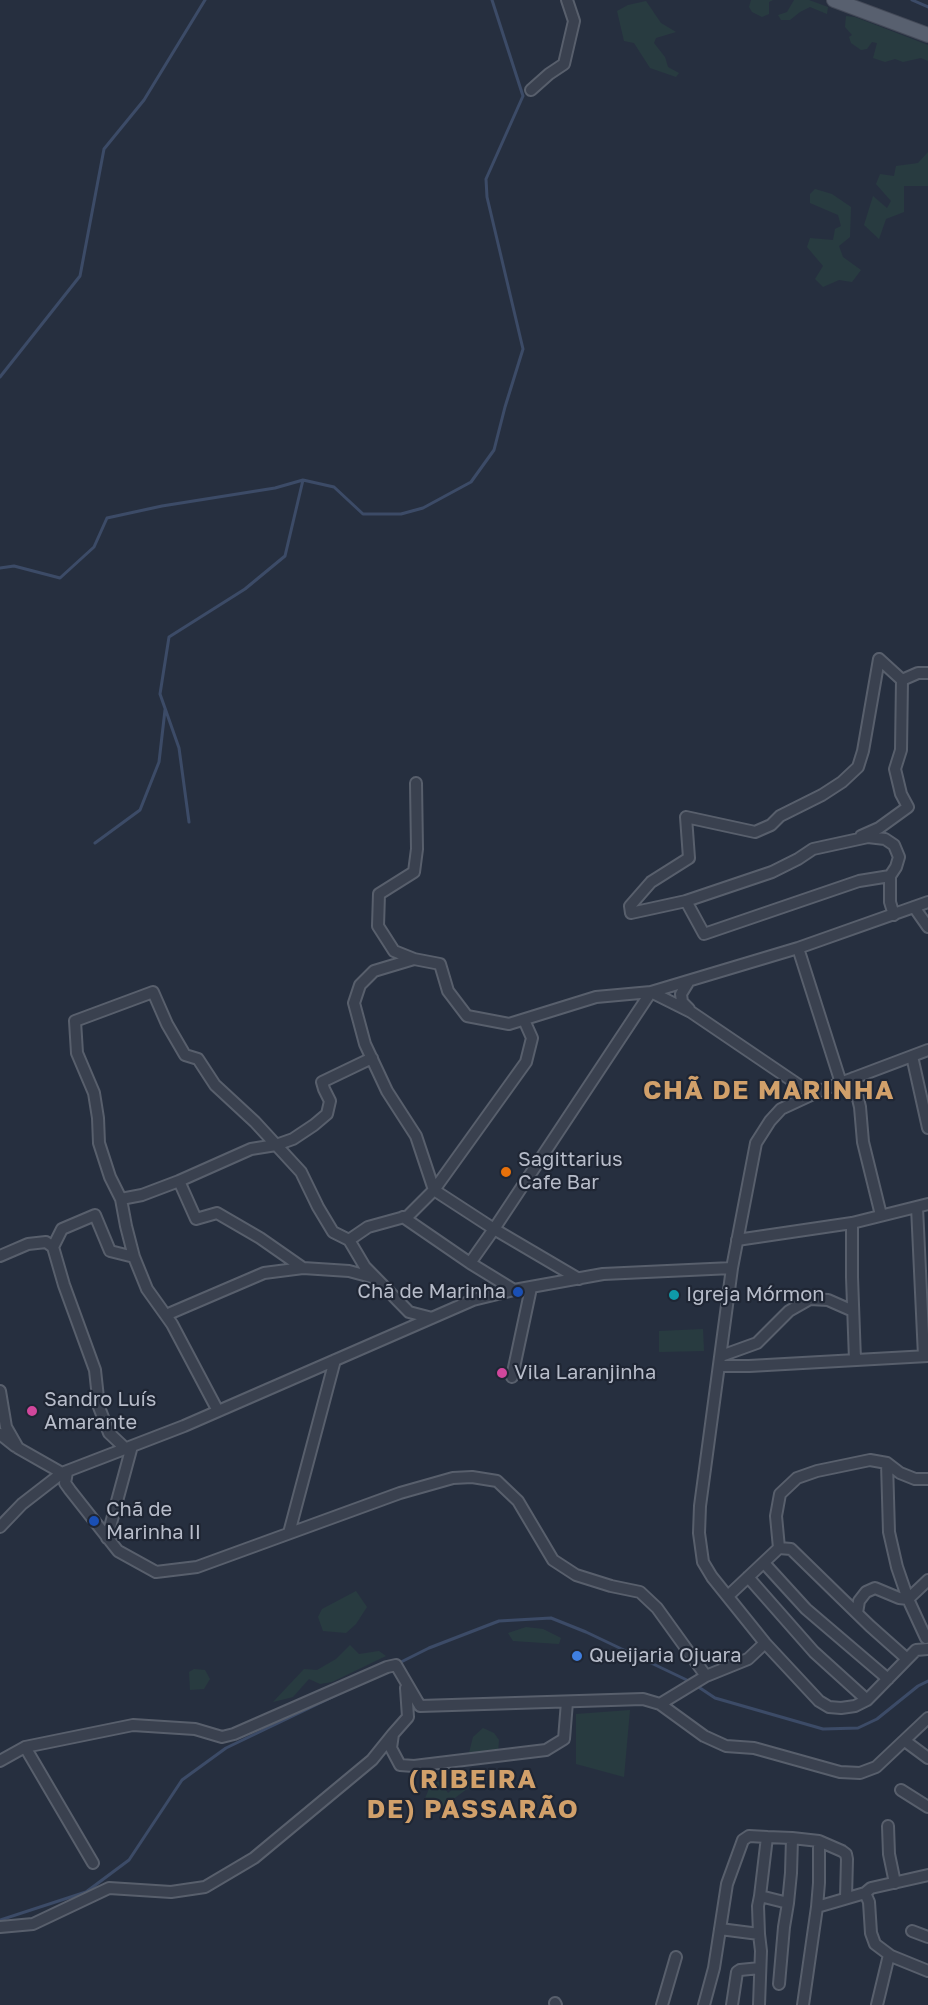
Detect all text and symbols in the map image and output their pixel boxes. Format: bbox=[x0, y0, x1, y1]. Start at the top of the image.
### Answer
district label: CHÃ DE MARINHA bbox=[643, 1075, 895, 1107]
place label: Sagittarius Cafe Bar bbox=[518, 1148, 623, 1195]
marker: Sagittarius Cafe Bar bbox=[499, 1165, 513, 1179]
place label: Chã de Marinha bbox=[357, 1280, 506, 1304]
place label: Igreja Mórmon bbox=[686, 1283, 824, 1307]
marker: Chã de Marinha bbox=[511, 1285, 525, 1299]
marker: Igreja Mórmon bbox=[667, 1288, 681, 1302]
place label: Vila Laranjinha bbox=[514, 1361, 656, 1385]
marker: Vila Laranjinha bbox=[495, 1366, 509, 1380]
place label: Sandro Luís Amarante bbox=[44, 1388, 156, 1435]
marker: Sandro Luís Amarante bbox=[25, 1404, 39, 1418]
place label: Chã de Marinha II bbox=[106, 1498, 201, 1545]
marker: Chã de Marinha II bbox=[87, 1514, 101, 1528]
place label: Queijaria Ojuara bbox=[589, 1644, 741, 1668]
marker: Queijaria Ojuara bbox=[570, 1649, 584, 1663]
district label: (RIBEIRA DE) PASSARÃO bbox=[367, 1764, 579, 1826]

